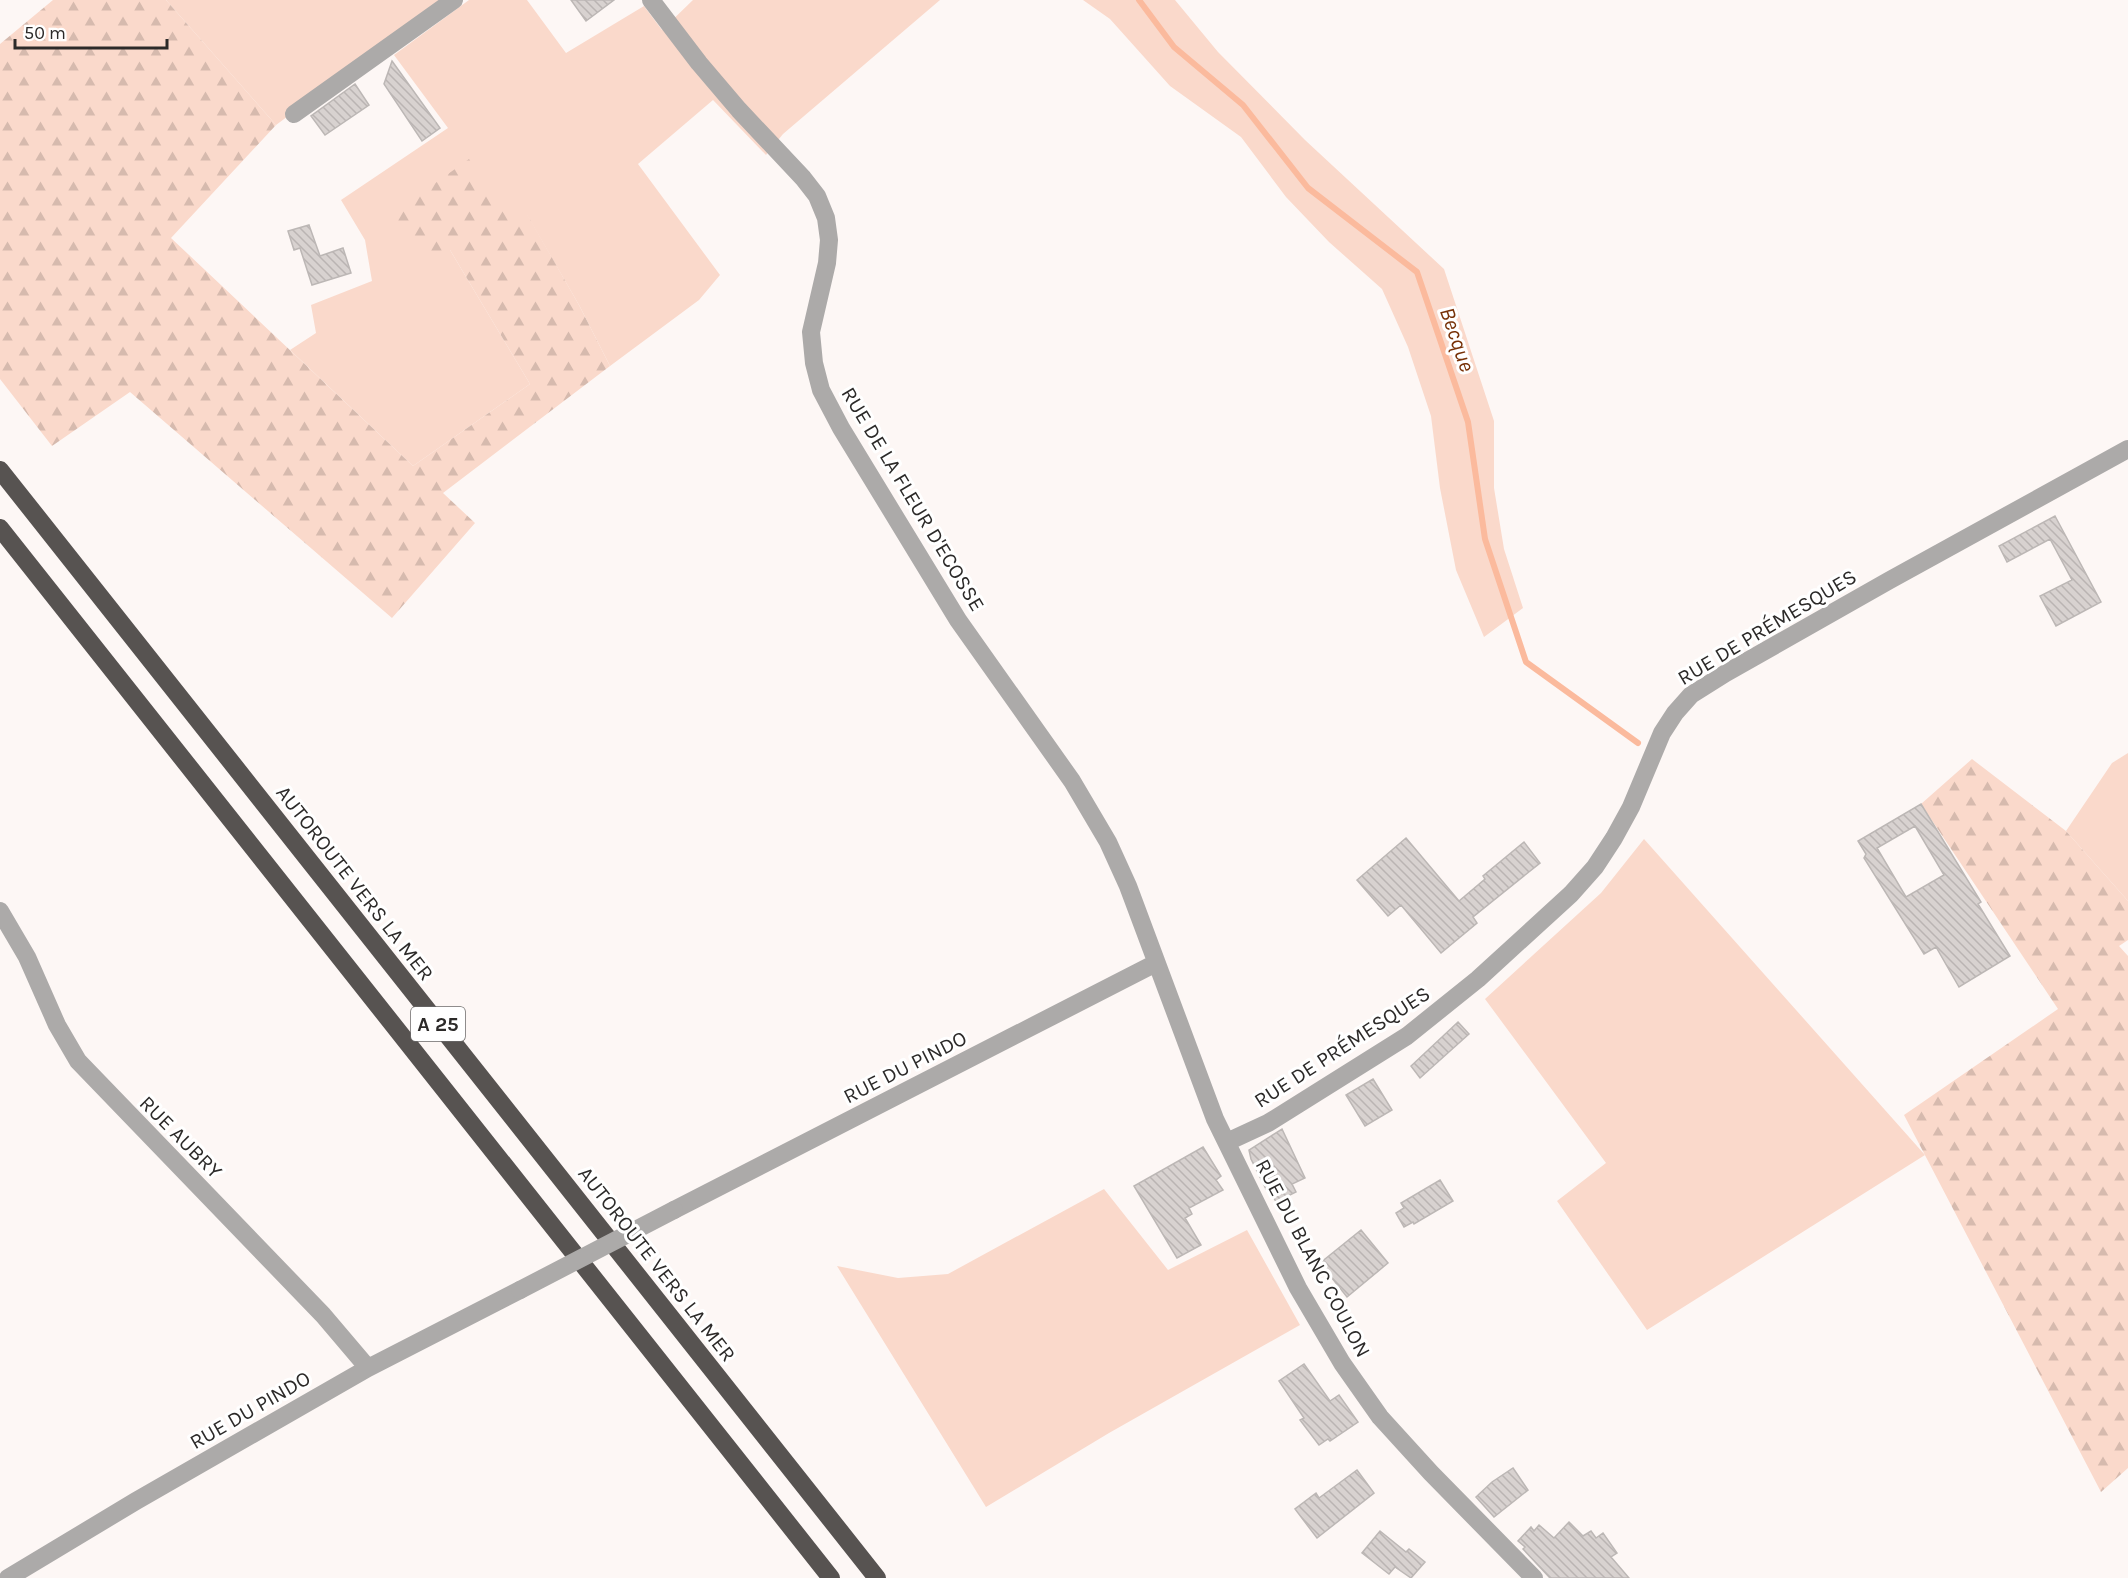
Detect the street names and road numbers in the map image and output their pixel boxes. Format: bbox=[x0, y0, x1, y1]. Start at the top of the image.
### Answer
street label: RUE DE LA FLEUR D'ECOSSE bbox=[836, 383, 990, 615]
street label: RUE DE PRÉMESQUES bbox=[1673, 564, 1861, 690]
street label: AUTOROUTE VERS LA MER bbox=[271, 781, 439, 985]
street label: RUE DE PRÉMESQUES bbox=[1250, 981, 1434, 1113]
road number: A 25 bbox=[411, 1007, 465, 1041]
street label: RUE DU PINDO bbox=[839, 1026, 971, 1108]
street label: RUE AUBRY bbox=[135, 1091, 228, 1184]
street label: RUE DU BLANC COULON bbox=[1251, 1155, 1375, 1361]
street label: AUTOROUTE VERS LA MER bbox=[573, 1162, 741, 1366]
street label: RUE DU PINDO bbox=[185, 1366, 315, 1454]

